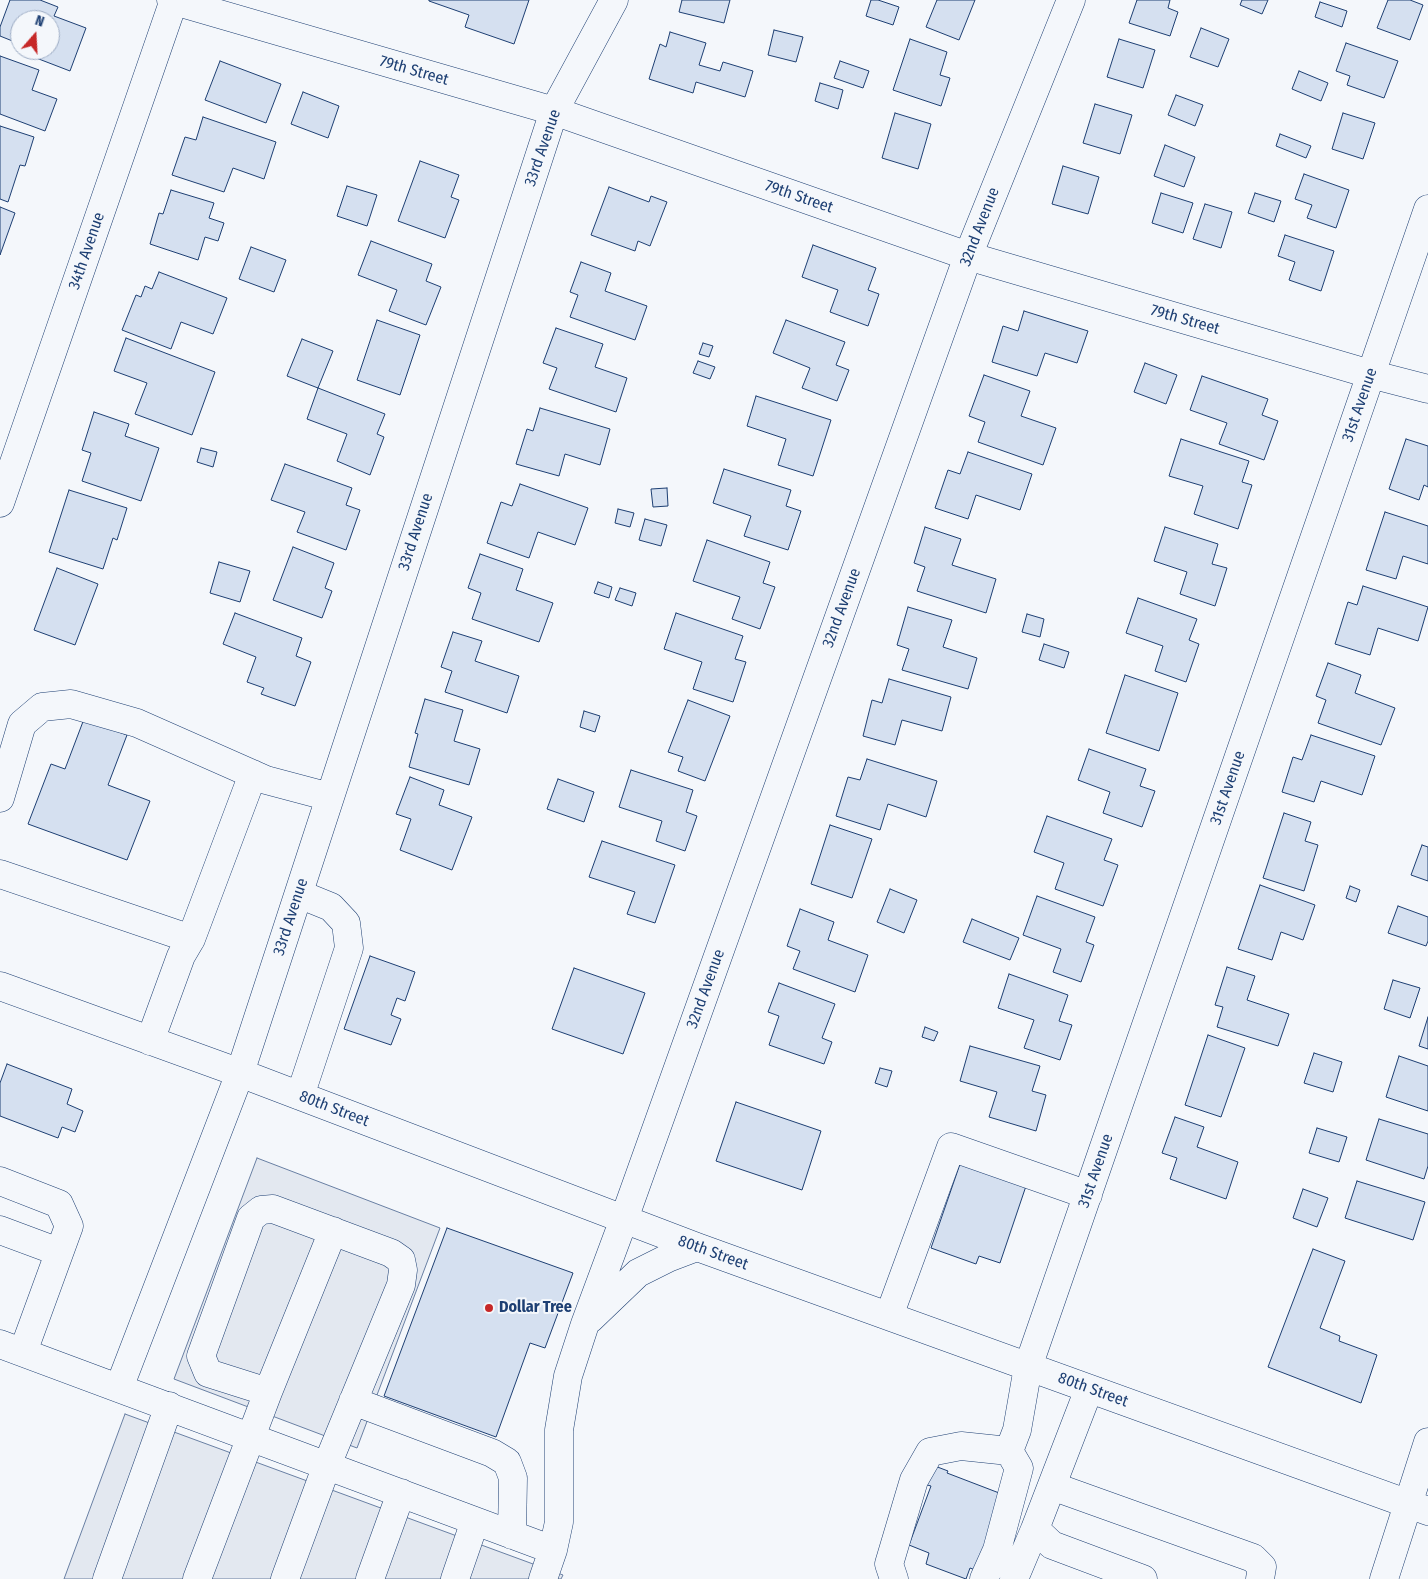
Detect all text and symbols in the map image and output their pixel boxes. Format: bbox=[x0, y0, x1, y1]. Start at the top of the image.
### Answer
north arrow bbox=[10, 10, 60, 60]
text: N bbox=[33, 12, 46, 31]
street label: 79th Street bbox=[377, 52, 451, 90]
street label: 33rd Avenue bbox=[521, 107, 565, 189]
street label: 79th Street bbox=[762, 176, 836, 218]
street label: 32nd Avenue bbox=[956, 185, 1004, 269]
street label: 34th Avenue bbox=[65, 210, 109, 292]
street label: 79th Street bbox=[1148, 301, 1222, 339]
street label: 31st Avenue bbox=[1338, 365, 1382, 445]
street label: 33rd Avenue bbox=[395, 491, 437, 573]
street label: 32nd Avenue bbox=[819, 566, 865, 650]
street label: 31st Avenue bbox=[1206, 748, 1250, 828]
street label: 33rd Avenue bbox=[270, 876, 312, 958]
street label: 32nd Avenue bbox=[683, 947, 729, 1031]
street label: 80th Street bbox=[296, 1087, 372, 1131]
street label: 31st Avenue bbox=[1074, 1131, 1118, 1211]
street label: 80th Street bbox=[675, 1231, 751, 1275]
place label: Dollar Tree bbox=[499, 1298, 572, 1318]
marker: Dollar Tree bbox=[483, 1302, 495, 1314]
street label: 80th Street bbox=[1055, 1368, 1131, 1412]

